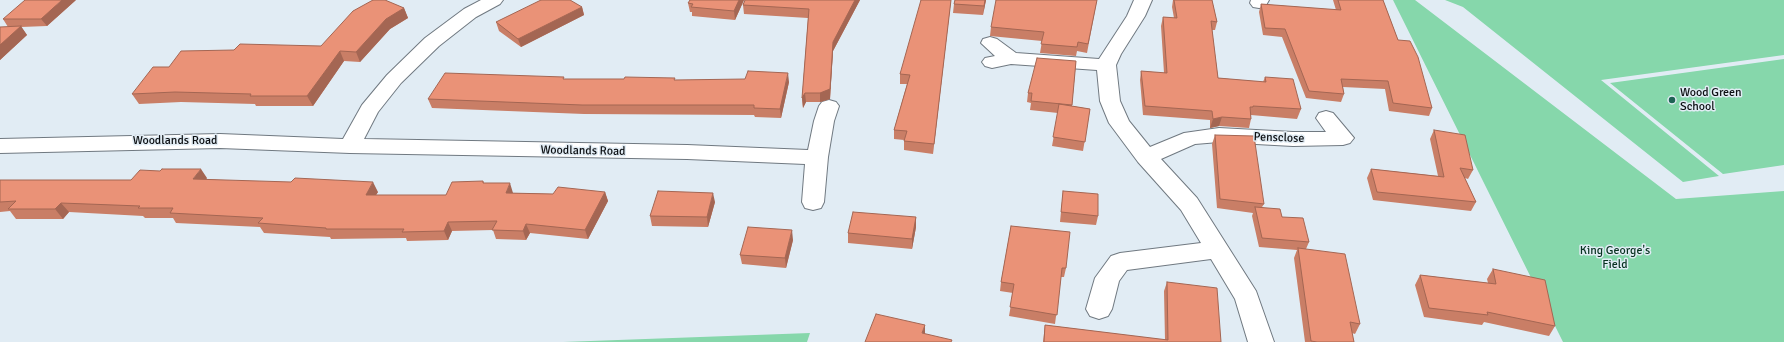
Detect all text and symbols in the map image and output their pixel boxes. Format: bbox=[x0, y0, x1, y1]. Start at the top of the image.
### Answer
place label: Wood Green School bbox=[1680, 86, 1742, 114]
marker: Wood Green School bbox=[1667, 95, 1677, 105]
street label: Pensclose bbox=[1253, 130, 1305, 146]
street label: Woodlands Road bbox=[133, 134, 217, 148]
street label: Woodlands Road bbox=[541, 143, 625, 159]
park label: King George's Field bbox=[1580, 244, 1650, 272]

